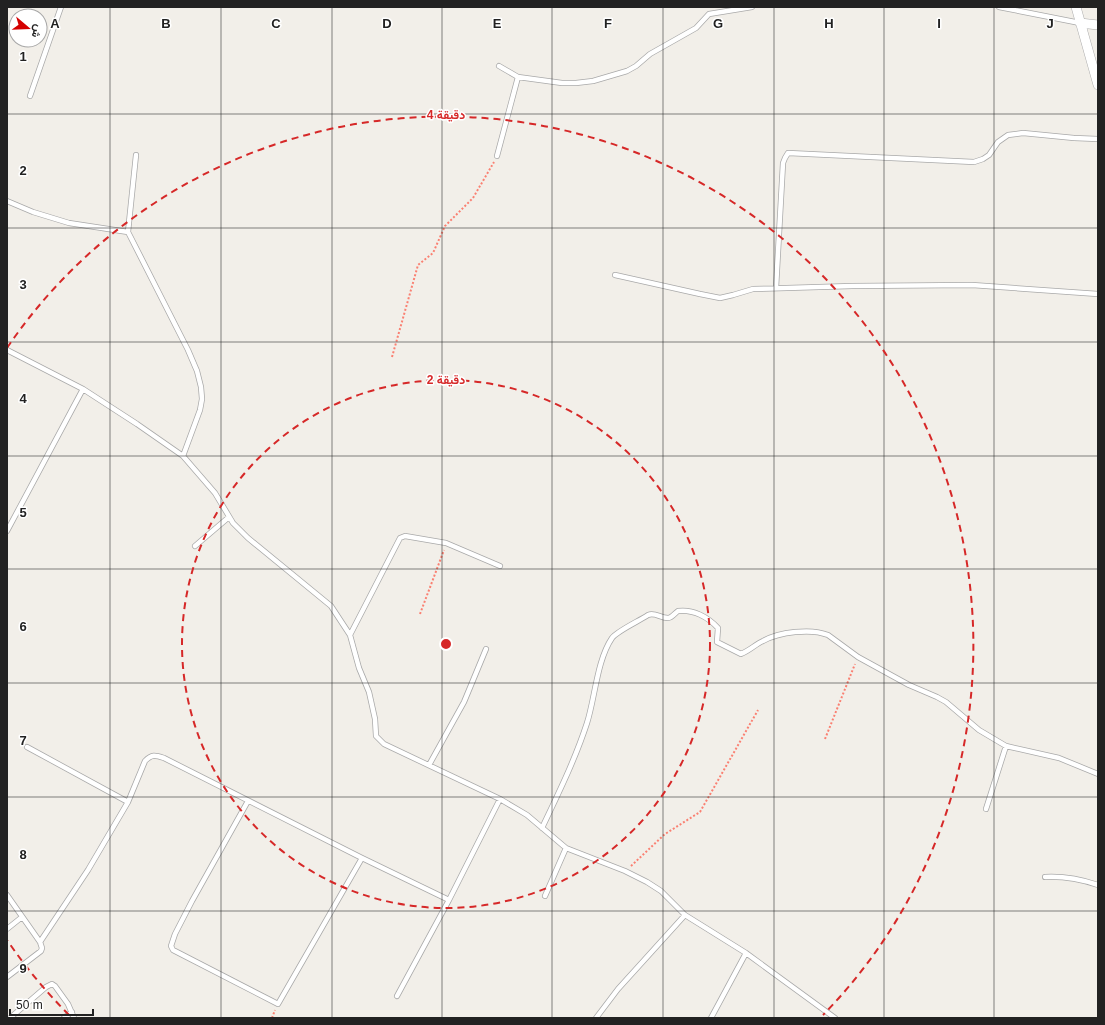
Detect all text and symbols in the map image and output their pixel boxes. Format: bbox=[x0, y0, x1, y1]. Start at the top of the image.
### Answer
north arrow bbox=[8, 8, 48, 48]
text: A bbox=[50, 16, 60, 31]
text: B bbox=[161, 16, 171, 31]
text: C bbox=[271, 16, 281, 31]
text: D bbox=[382, 16, 392, 31]
text: E bbox=[493, 16, 502, 31]
text: F bbox=[604, 16, 612, 31]
text: G bbox=[713, 16, 723, 31]
text: H bbox=[824, 16, 834, 31]
text: I bbox=[937, 16, 941, 31]
text: J bbox=[1046, 16, 1054, 31]
text: ش bbox=[29, 23, 45, 39]
text: 1 bbox=[19, 49, 27, 64]
text: 4 دقيقة bbox=[427, 108, 465, 122]
text: 2 bbox=[19, 163, 27, 178]
text: 3 bbox=[19, 277, 27, 292]
text: 2 دقيقة bbox=[427, 373, 465, 387]
text: 4 bbox=[19, 391, 27, 406]
text: 5 bbox=[19, 505, 27, 520]
text: 6 bbox=[19, 619, 27, 634]
centre of rings bbox=[439, 637, 453, 651]
text: 7 bbox=[19, 733, 27, 748]
text: 8 bbox=[19, 847, 27, 862]
text: 9 bbox=[19, 961, 27, 976]
scale bar bbox=[10, 991, 93, 1017]
text: 50 m bbox=[16, 998, 43, 1012]

